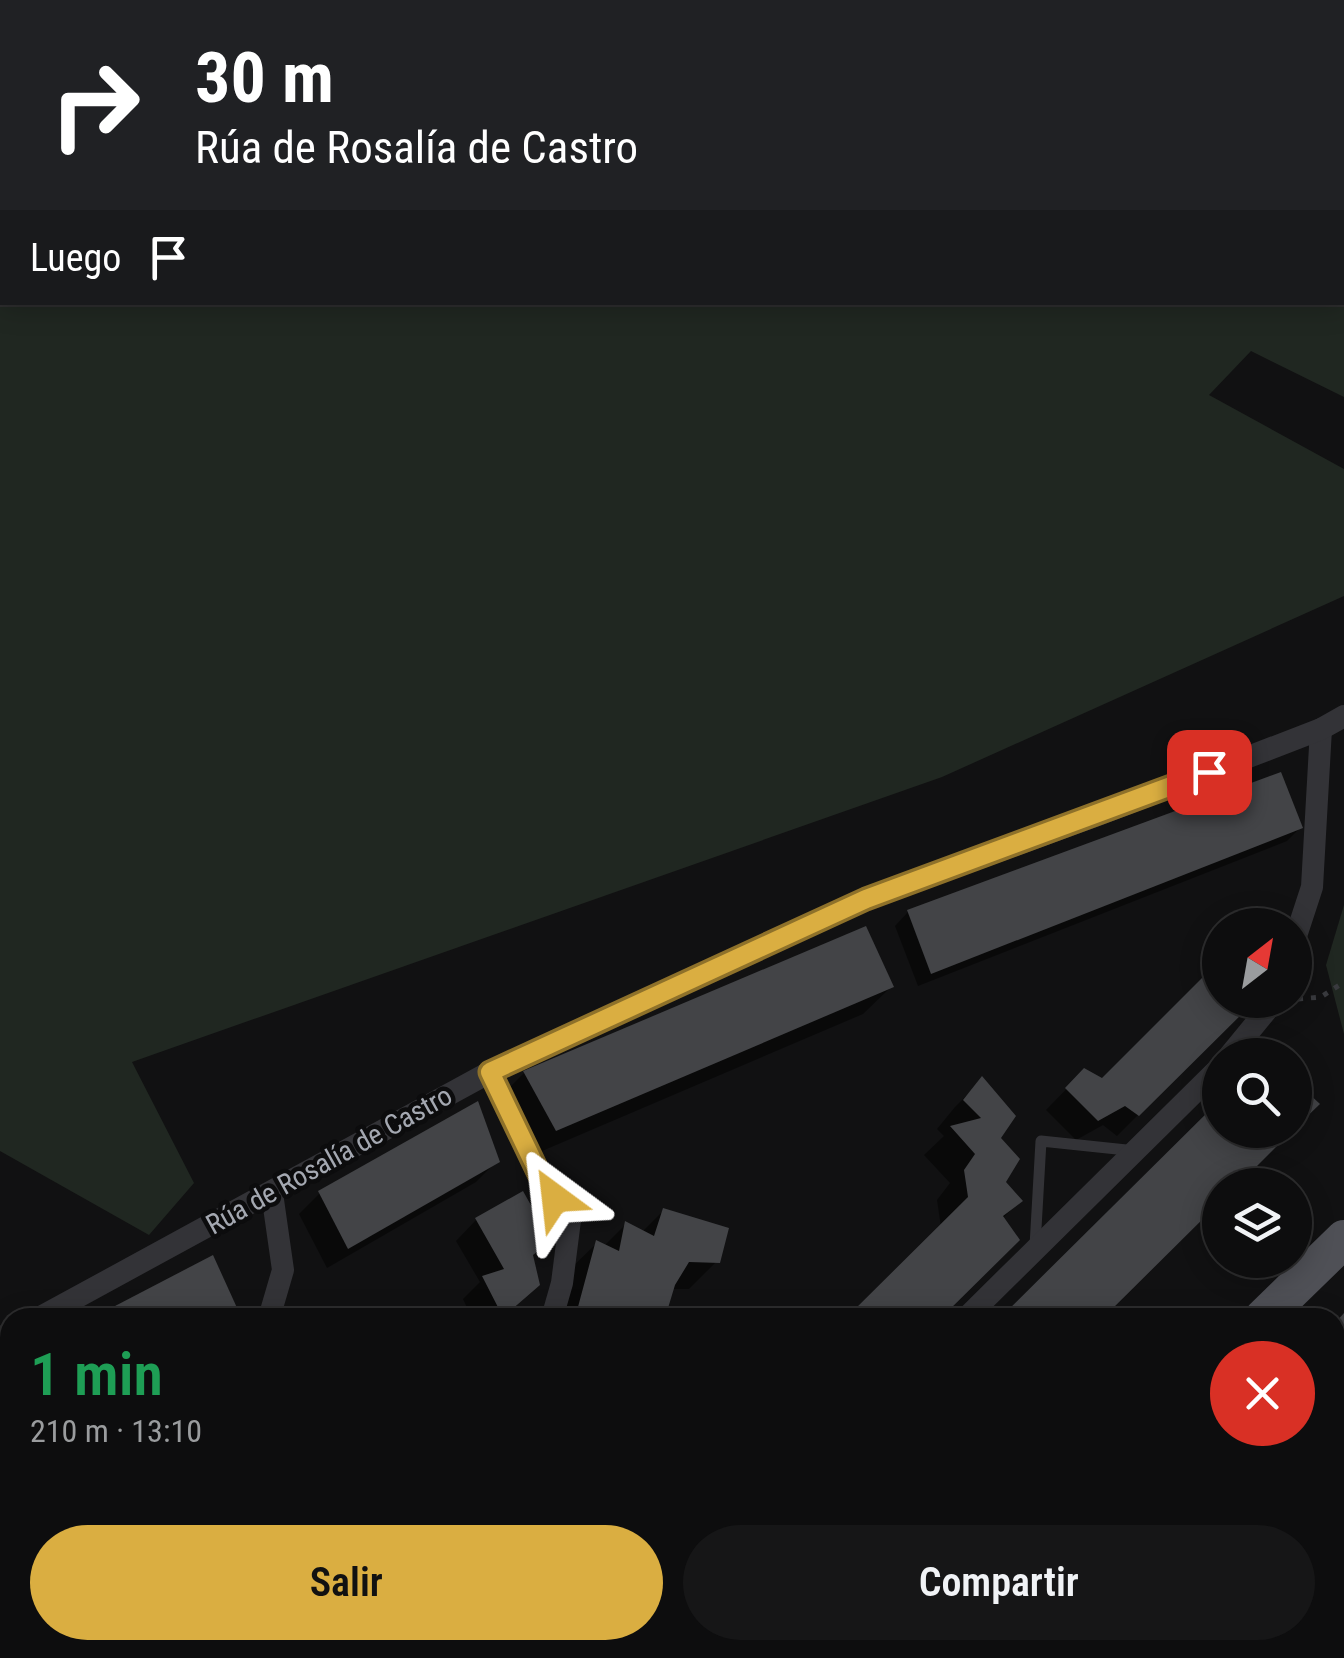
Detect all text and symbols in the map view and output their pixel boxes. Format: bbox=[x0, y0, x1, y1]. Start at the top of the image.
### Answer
text: 30 m bbox=[195, 37, 334, 119]
icon: right bbox=[30, 40, 160, 170]
text: Rúa de Rosalía de Castro bbox=[195, 121, 638, 174]
icon: arrive bbox=[141, 230, 196, 285]
text: Luego bbox=[30, 236, 121, 280]
pin bbox=[1167, 730, 1252, 815]
icon: arrive bbox=[1182, 745, 1237, 800]
north arrow bbox=[1202, 908, 1312, 1018]
map controls bbox=[1202, 908, 1312, 1278]
button: search bbox=[1202, 1038, 1312, 1148]
street label: Rúa de Rosalía de Castro bbox=[200, 1079, 458, 1241]
position arrow bbox=[503, 1146, 607, 1250]
button: layers bbox=[1202, 1168, 1312, 1278]
text: 1 min bbox=[30, 1339, 163, 1410]
button: close bbox=[1210, 1341, 1315, 1446]
text: 210 m · 13:10 bbox=[30, 1412, 202, 1450]
button: Salir bbox=[30, 1525, 663, 1640]
button: Compartir bbox=[683, 1525, 1315, 1640]

